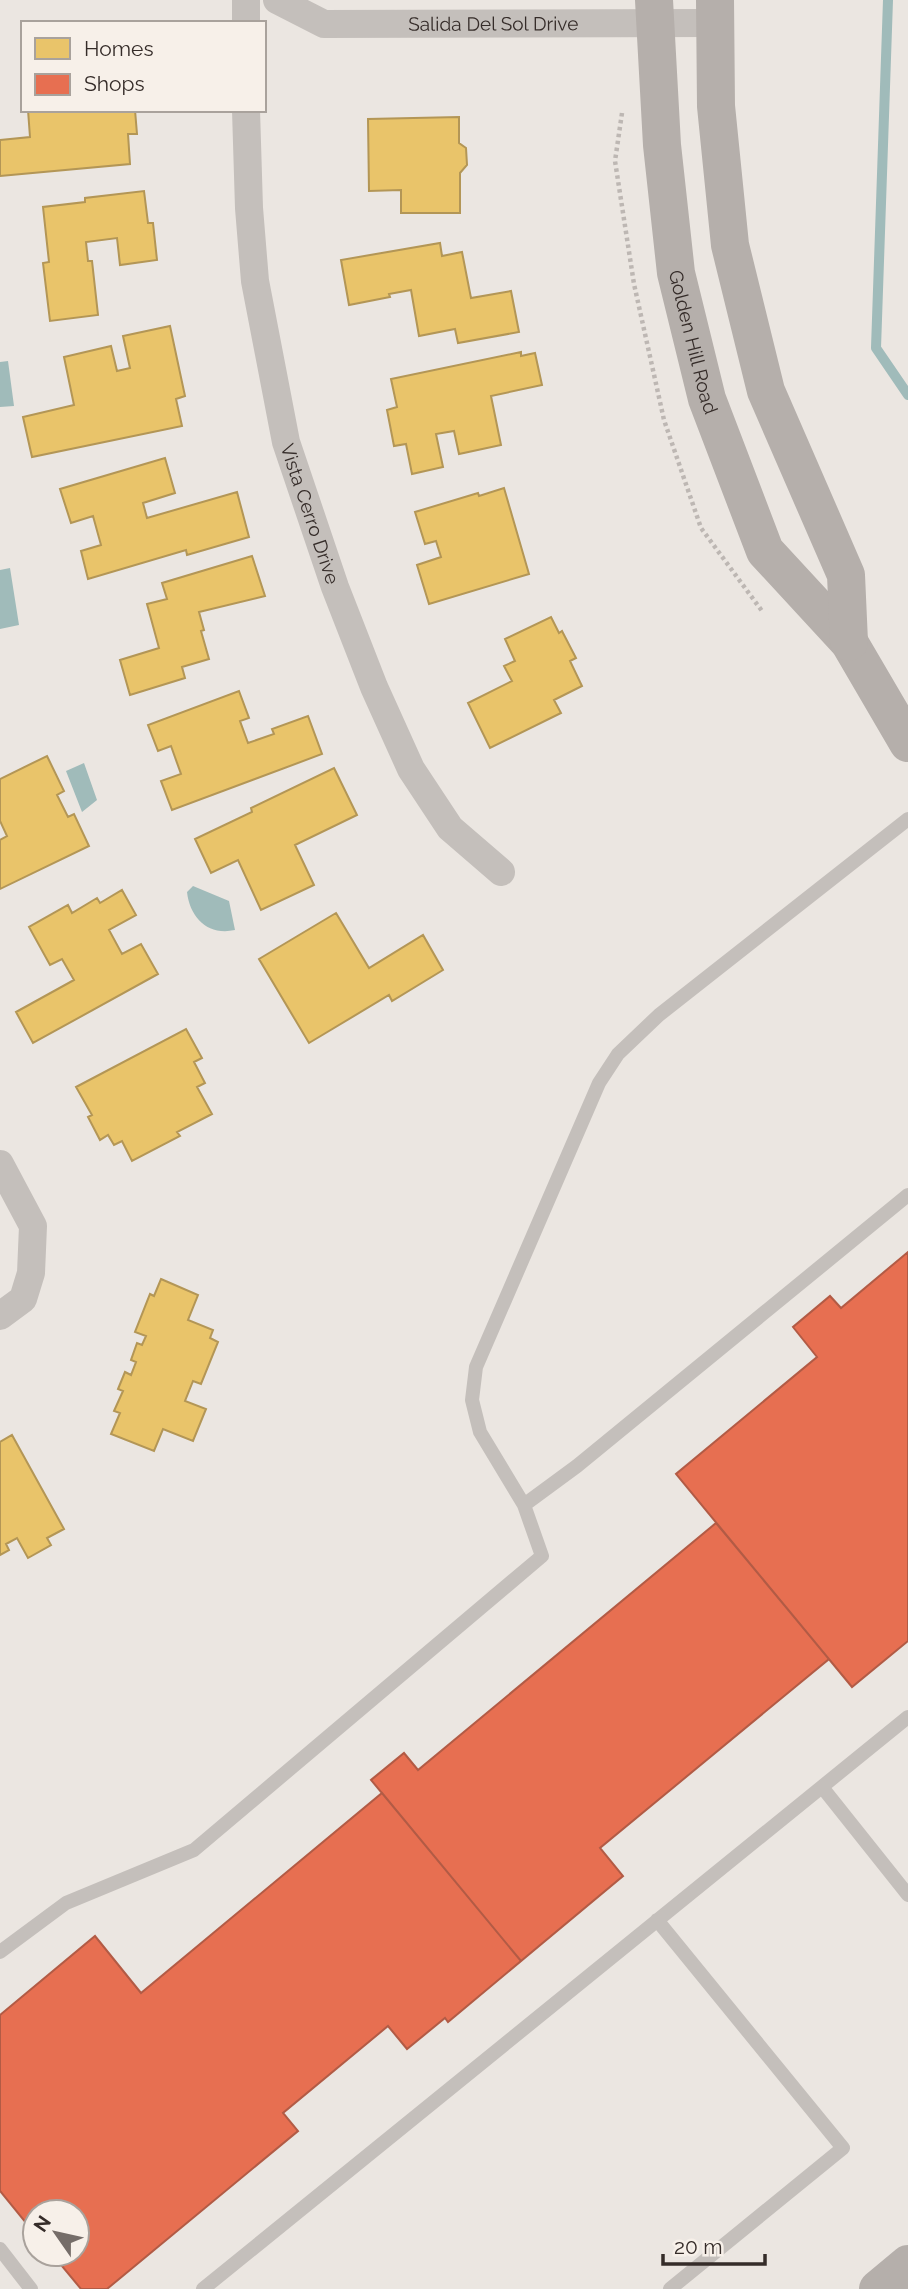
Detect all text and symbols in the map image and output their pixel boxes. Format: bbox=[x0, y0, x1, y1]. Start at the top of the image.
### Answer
street label: Salida Del Sol Drive bbox=[408, 12, 578, 35]
legend bbox=[21, 21, 266, 112]
text: Homes bbox=[84, 36, 154, 61]
text: Shops bbox=[84, 71, 145, 96]
street label: Golden Hill Road bbox=[665, 268, 723, 417]
street label: Vista Cerro Drive bbox=[276, 441, 344, 587]
north arrow bbox=[21, 2198, 91, 2268]
text: N bbox=[29, 2211, 55, 2236]
scale bar bbox=[663, 2222, 764, 2266]
text: 20 m bbox=[674, 2234, 722, 2259]

